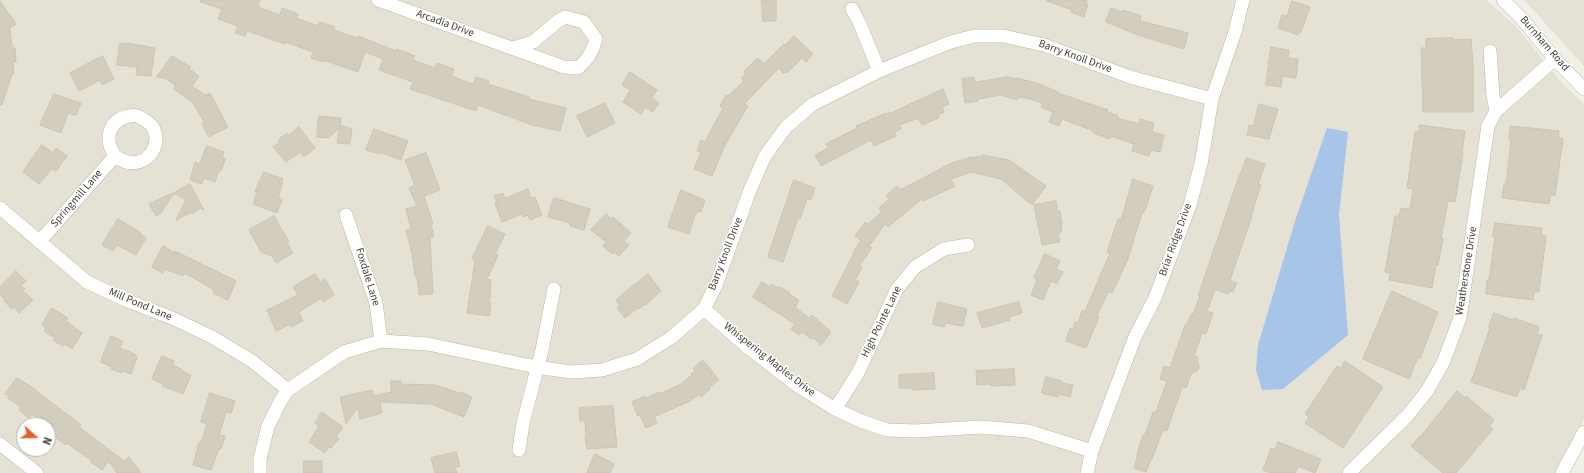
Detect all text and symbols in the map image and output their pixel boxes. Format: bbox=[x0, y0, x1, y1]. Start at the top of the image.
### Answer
street label: Arcadia Drive bbox=[414, 7, 476, 41]
street label: Burnham Road bbox=[1516, 14, 1572, 74]
street label: Barry Knoll Drive bbox=[1036, 38, 1114, 76]
street label: Springmill Lane bbox=[48, 167, 106, 231]
street label: Briar Ridge Drive bbox=[1157, 202, 1195, 278]
street label: Barry Knoll Drive bbox=[706, 216, 746, 292]
street label: Weatherstone Drive bbox=[1453, 226, 1481, 316]
street label: Foxdale Lane bbox=[352, 246, 382, 308]
street label: High Pointe Lane bbox=[859, 284, 905, 360]
street label: Mill Pond Lane bbox=[107, 286, 173, 324]
street label: Whispering Maples Drive bbox=[721, 320, 817, 400]
north arrow bbox=[16, 417, 56, 457]
text: N bbox=[39, 435, 55, 447]

